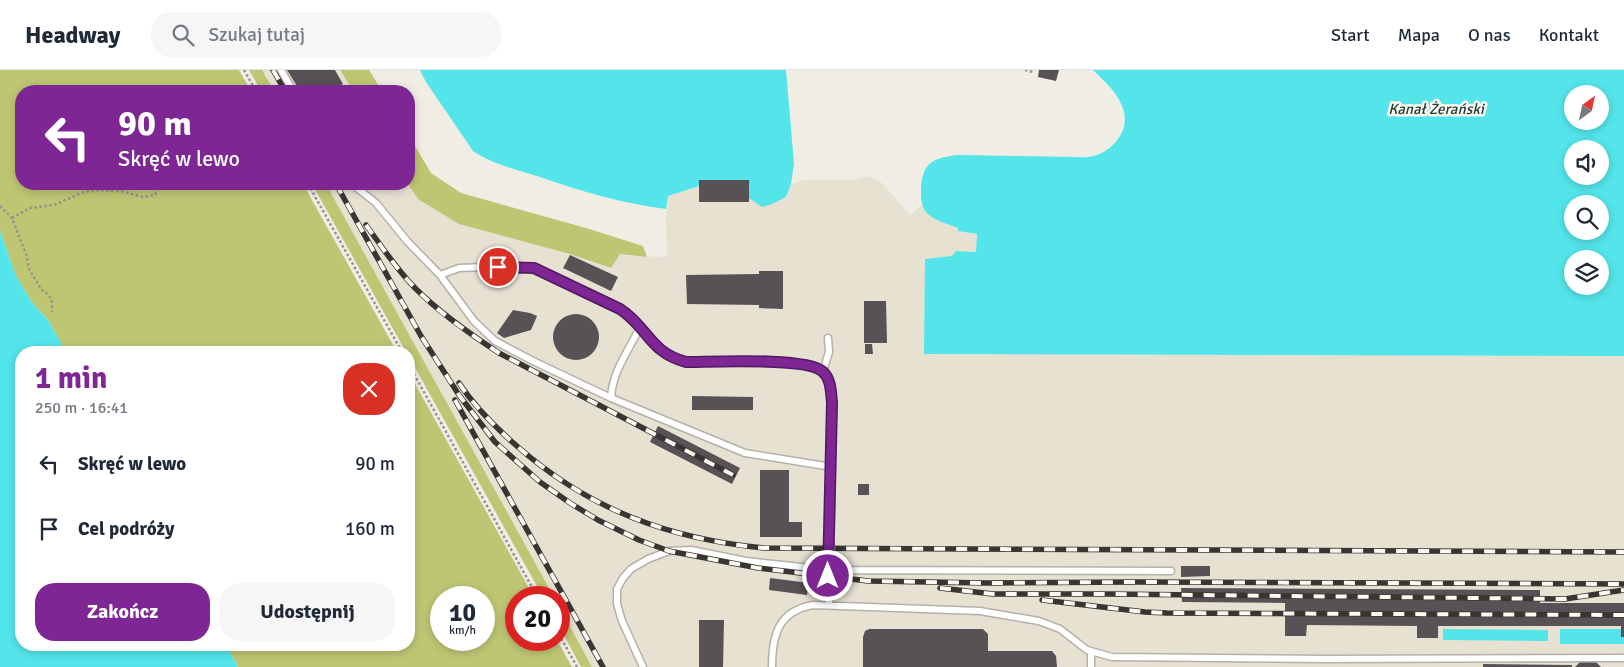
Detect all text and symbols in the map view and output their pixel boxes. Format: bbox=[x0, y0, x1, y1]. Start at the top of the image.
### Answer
search box bbox=[151, 12, 501, 57]
text: Headway bbox=[25, 20, 121, 50]
icon: search bbox=[169, 21, 197, 49]
text: Szukaj tutaj bbox=[209, 23, 305, 47]
text: Start bbox=[1331, 24, 1370, 46]
text: Mapa bbox=[1398, 24, 1440, 46]
text: O nas bbox=[1468, 24, 1511, 46]
text: Kontakt bbox=[1539, 24, 1599, 46]
north arrow bbox=[1564, 85, 1609, 130]
map controls bbox=[1564, 85, 1609, 295]
water label: Kanał Żerański bbox=[1388, 100, 1486, 118]
text: 90 m bbox=[118, 102, 192, 145]
icon: left bbox=[35, 105, 100, 170]
button: sound bbox=[1564, 140, 1609, 185]
text: Skręć w lewo bbox=[118, 145, 240, 172]
button: search bbox=[1564, 195, 1609, 240]
pin bbox=[477, 246, 519, 288]
button: layers bbox=[1564, 250, 1609, 295]
icon: arrive bbox=[484, 253, 512, 281]
text: 1 min bbox=[35, 360, 107, 397]
button: close bbox=[343, 363, 395, 415]
text: 250 m · 16:41 bbox=[35, 398, 128, 418]
icon: left bbox=[35, 450, 63, 478]
text: Skręć w lewo bbox=[78, 452, 186, 476]
text: 90 m bbox=[355, 452, 395, 476]
icon: arrive bbox=[35, 515, 63, 543]
text: Cel podróży bbox=[78, 517, 174, 541]
text: 160 m bbox=[345, 517, 395, 541]
position arrow bbox=[801, 549, 853, 601]
button: Zakończ bbox=[35, 583, 210, 641]
button: Udostępnij bbox=[220, 583, 395, 641]
speed limit sign: 20 bbox=[505, 586, 570, 651]
text: 10 bbox=[449, 597, 476, 628]
text: km/h bbox=[449, 623, 476, 638]

